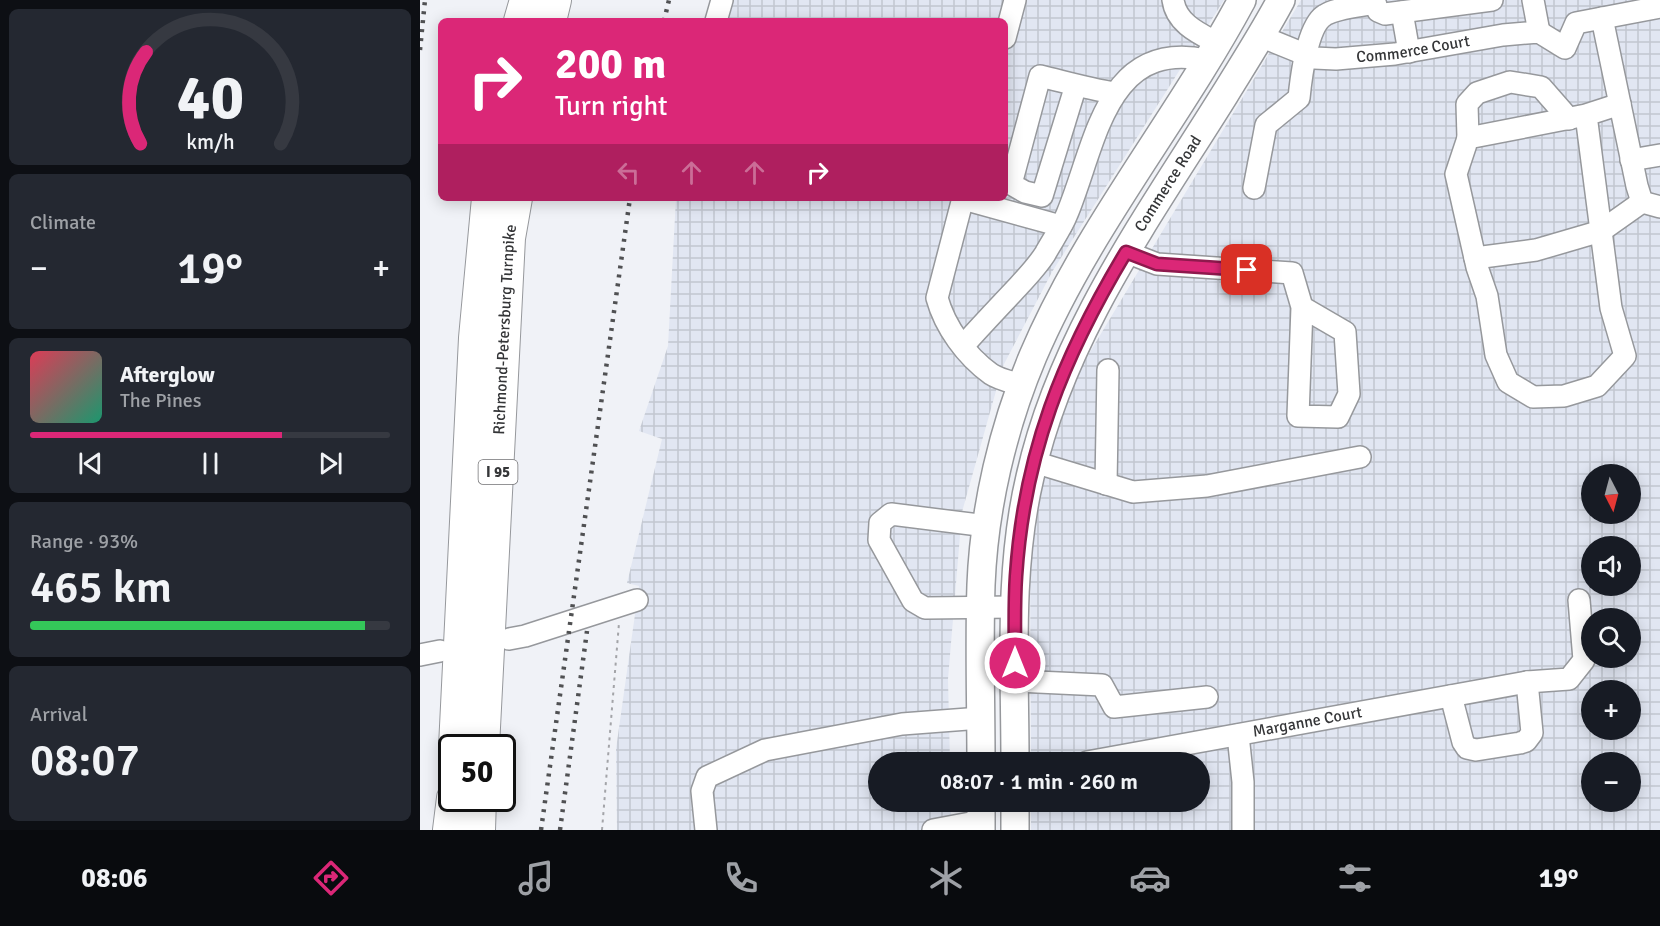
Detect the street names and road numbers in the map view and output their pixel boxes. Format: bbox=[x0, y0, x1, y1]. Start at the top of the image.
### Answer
street label: Commerce Court bbox=[1356, 31, 1472, 67]
street label: Commerce Road bbox=[1130, 132, 1206, 236]
street label: Richmond-Petersburg Turnpike bbox=[489, 223, 521, 435]
road number: I 95 bbox=[478, 460, 518, 484]
street label: Marganne Court bbox=[1251, 702, 1364, 742]

